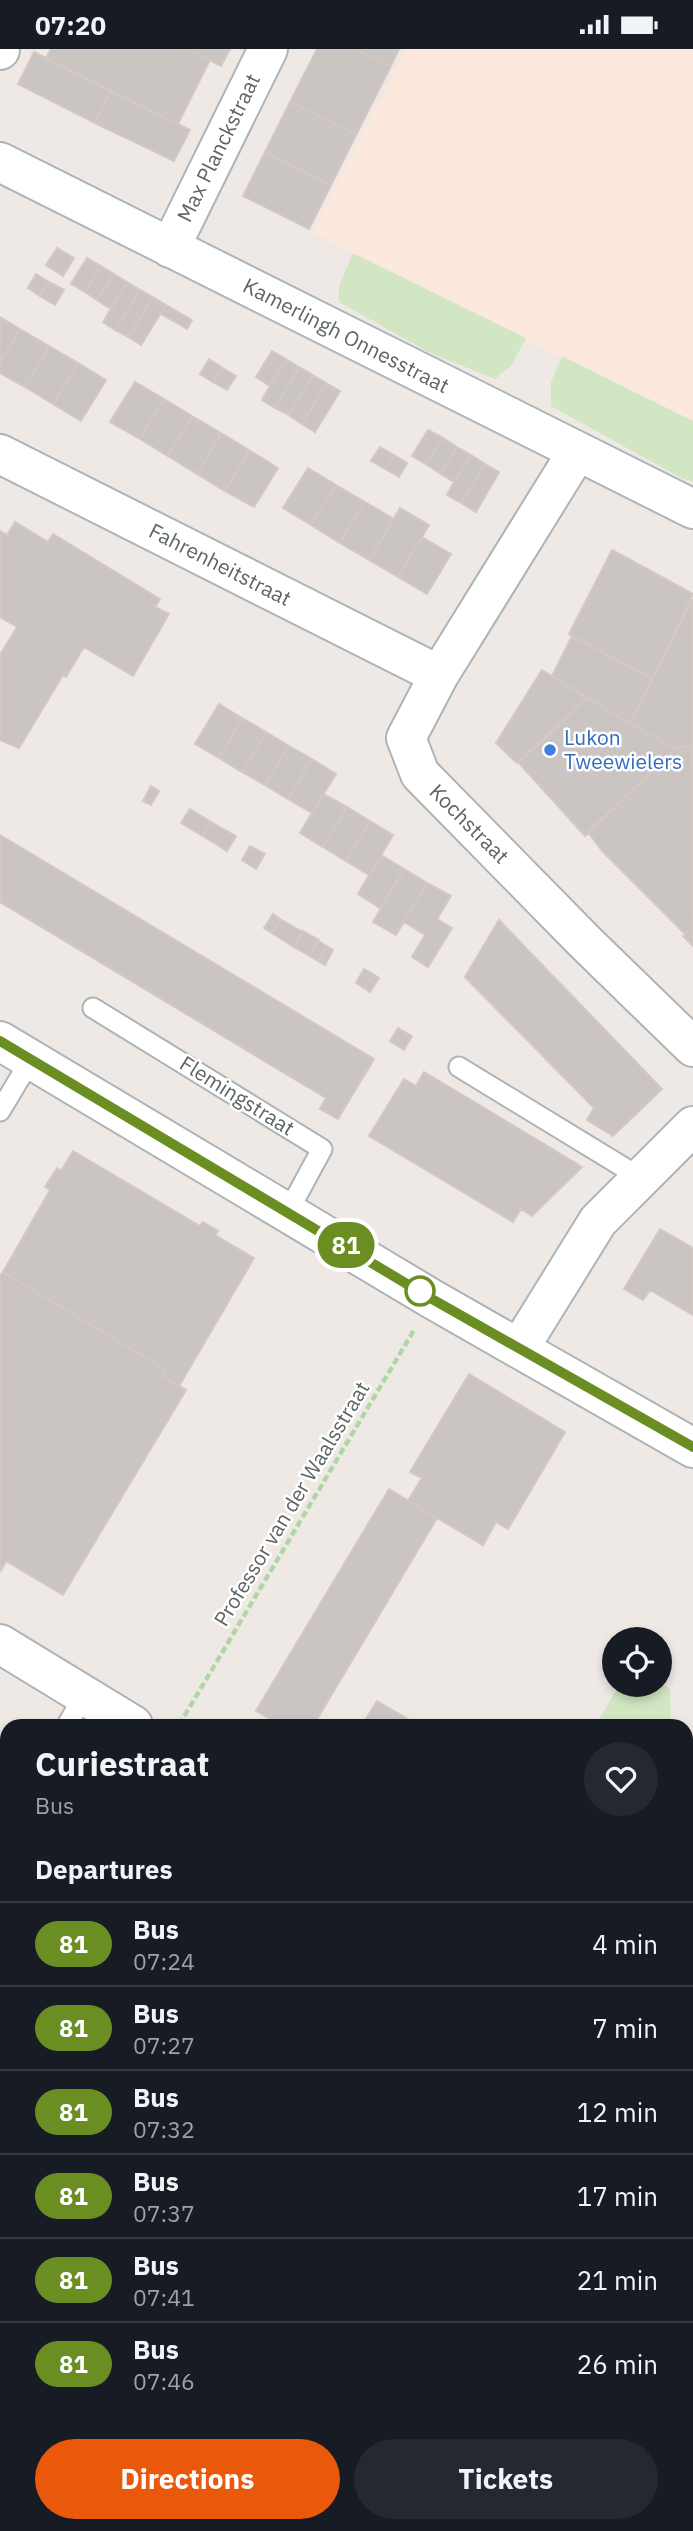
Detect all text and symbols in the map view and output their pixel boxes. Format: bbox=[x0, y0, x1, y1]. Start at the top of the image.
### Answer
text: 07:20 bbox=[35, 8, 106, 42]
street label: Max Planckstraat bbox=[170, 69, 266, 226]
street label: Kamerlingh Onnesstraat bbox=[239, 271, 454, 399]
street label: Fahrenheitstraat bbox=[145, 516, 296, 612]
place label: Lukon Tweewielers bbox=[564, 723, 682, 775]
marker: Lukon Tweewielers bbox=[542, 742, 558, 758]
street label: Kochstraat bbox=[424, 777, 516, 869]
street label: Flemingstraat bbox=[175, 1049, 300, 1142]
line badge: 81 bbox=[314, 1222, 378, 1268]
text: 81 bbox=[332, 1229, 360, 1261]
unlabelled marker bbox=[405, 1276, 435, 1306]
street label: Professor van der Waalsstraat bbox=[207, 1376, 376, 1631]
map controls bbox=[602, 1627, 672, 1697]
button: locate bbox=[602, 1627, 672, 1697]
text: Curiestraat bbox=[35, 1742, 209, 1785]
button: heart bbox=[584, 1742, 658, 1816]
text: Bus bbox=[35, 1790, 74, 1820]
text: Departures bbox=[35, 1852, 173, 1886]
text: Bus bbox=[133, 1912, 179, 1946]
text: 4 min bbox=[592, 1927, 658, 1961]
text: 81 bbox=[59, 1928, 88, 1960]
text: 07:24 bbox=[133, 1946, 195, 1976]
text: Bus bbox=[133, 1996, 179, 2030]
text: 7 min bbox=[592, 2011, 658, 2045]
text: 81 bbox=[59, 2012, 88, 2044]
text: 07:27 bbox=[133, 2030, 195, 2060]
text: Bus bbox=[133, 2080, 179, 2114]
text: 12 min bbox=[577, 2095, 658, 2129]
text: 81 bbox=[59, 2096, 88, 2128]
text: 07:32 bbox=[133, 2114, 195, 2144]
text: Bus bbox=[133, 2164, 179, 2198]
text: 17 min bbox=[577, 2179, 658, 2213]
text: 81 bbox=[59, 2180, 88, 2212]
text: 07:37 bbox=[133, 2198, 195, 2228]
text: Bus bbox=[133, 2248, 179, 2282]
text: 21 min bbox=[577, 2263, 658, 2297]
text: 81 bbox=[59, 2264, 88, 2296]
text: 07:41 bbox=[133, 2282, 195, 2312]
text: Bus bbox=[133, 2332, 179, 2366]
text: 26 min bbox=[577, 2347, 658, 2381]
text: 81 bbox=[59, 2348, 88, 2380]
text: 07:46 bbox=[133, 2366, 195, 2396]
button: Directions bbox=[35, 2439, 340, 2519]
button: Tickets bbox=[354, 2439, 658, 2519]

